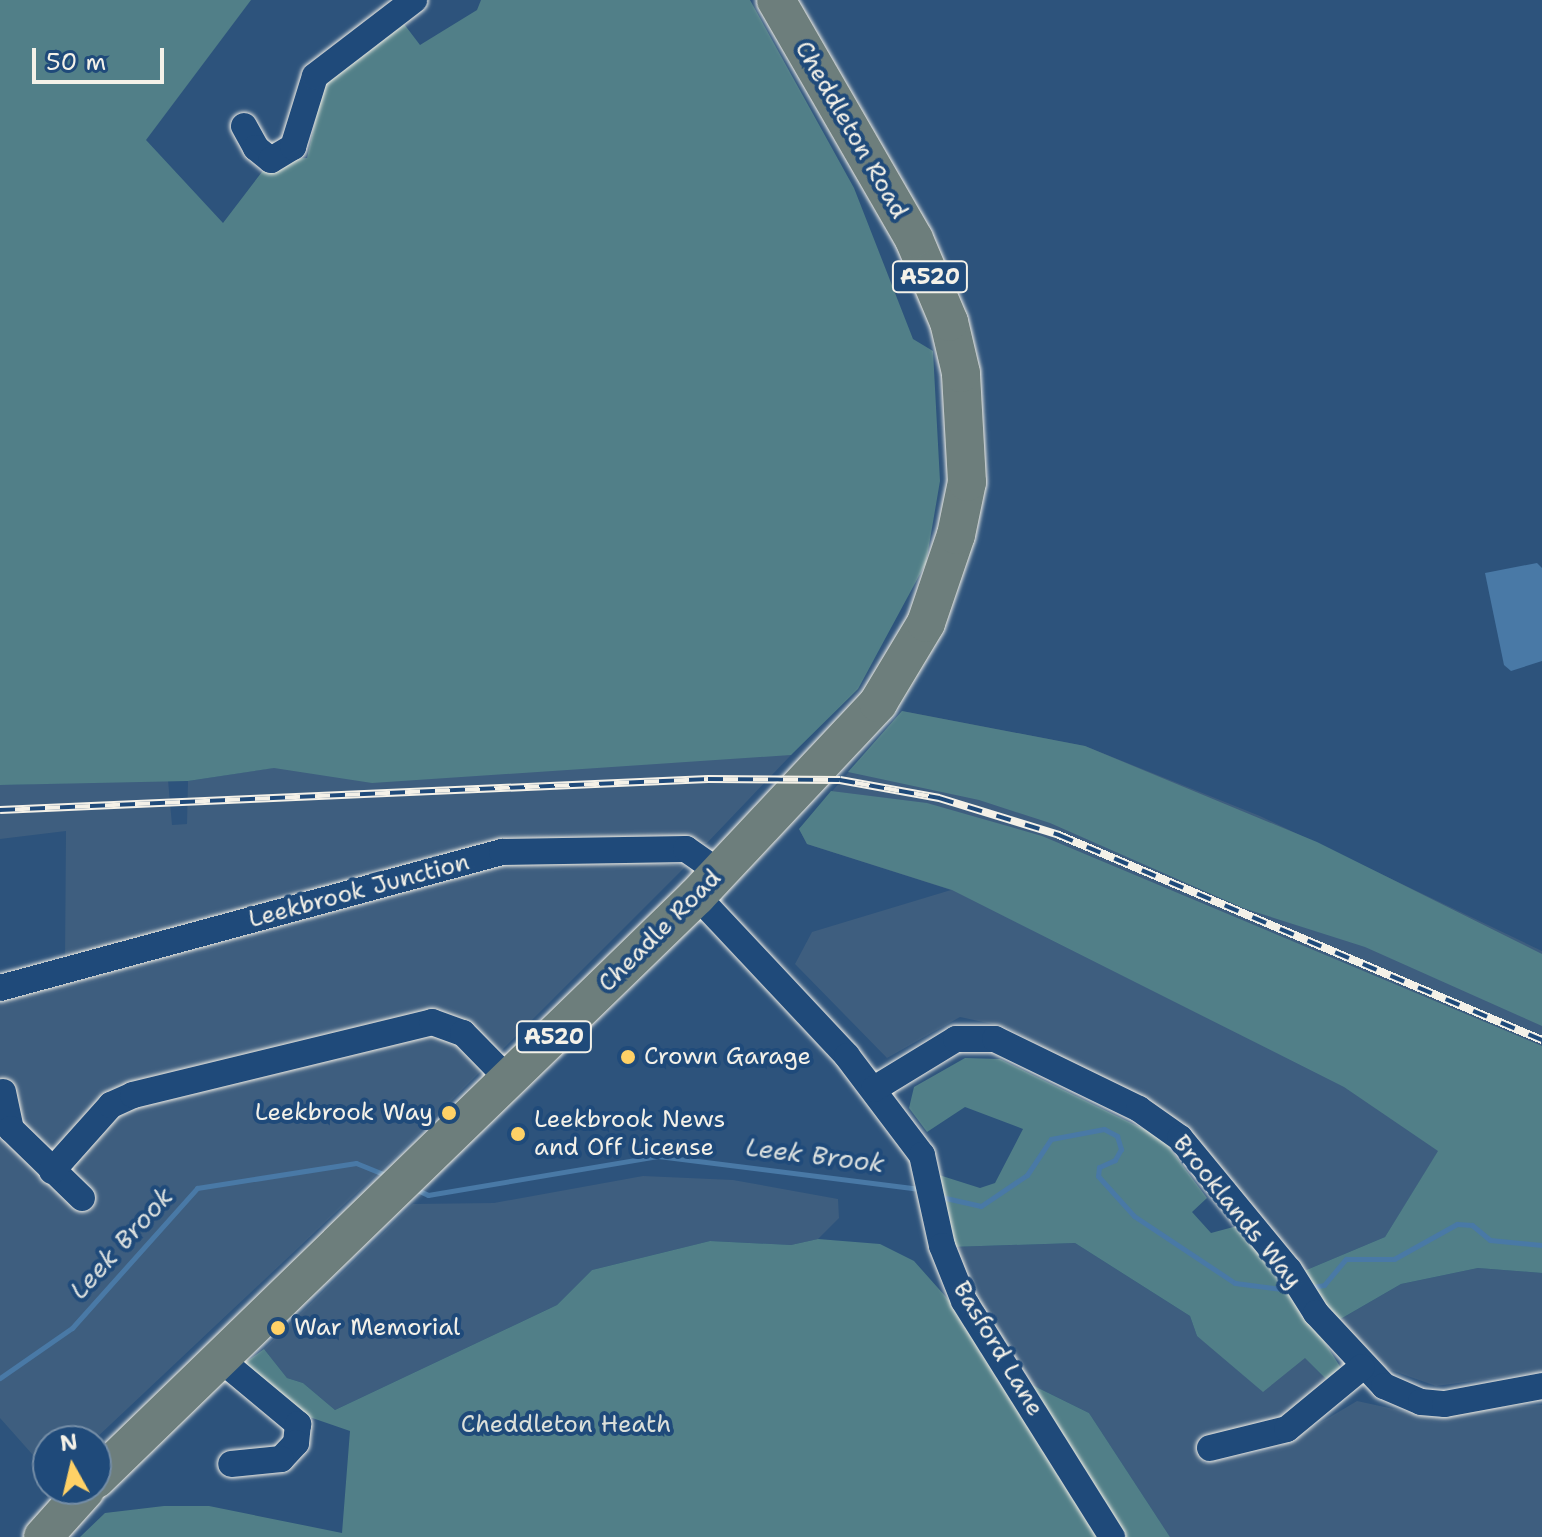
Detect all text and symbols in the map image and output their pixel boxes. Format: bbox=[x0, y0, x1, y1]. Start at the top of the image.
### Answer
scale bar bbox=[36, 32, 168, 82]
street label: Cheddleton Road bbox=[788, 36, 914, 224]
text: 50 m bbox=[46, 46, 106, 78]
road number: A520 bbox=[890, 259, 970, 295]
street label: Leekbrook Junction bbox=[245, 848, 473, 934]
street label: Cheadle Road bbox=[593, 864, 727, 998]
road number: A520 bbox=[514, 1019, 594, 1055]
place label: Crown Garage bbox=[644, 1043, 811, 1071]
marker: Crown Garage bbox=[619, 1048, 637, 1066]
place label: Leekbrook Way bbox=[255, 1099, 433, 1127]
marker: Leekbrook Way bbox=[440, 1104, 458, 1122]
place label: Leekbrook News and Off License bbox=[534, 1106, 725, 1162]
marker: Leekbrook News and Off License bbox=[509, 1125, 527, 1143]
street label: Brooklands Way bbox=[1166, 1130, 1308, 1294]
water label: Leek Brook bbox=[744, 1131, 886, 1179]
water label: Leek Brook bbox=[63, 1181, 179, 1305]
street label: Basford Lane bbox=[946, 1276, 1050, 1422]
place label: War Memorial bbox=[294, 1314, 460, 1342]
marker: War Memorial bbox=[269, 1319, 287, 1337]
park label: Cheddleton Heath bbox=[461, 1411, 671, 1439]
north arrow bbox=[32, 1425, 112, 1505]
text: N bbox=[58, 1427, 80, 1458]

